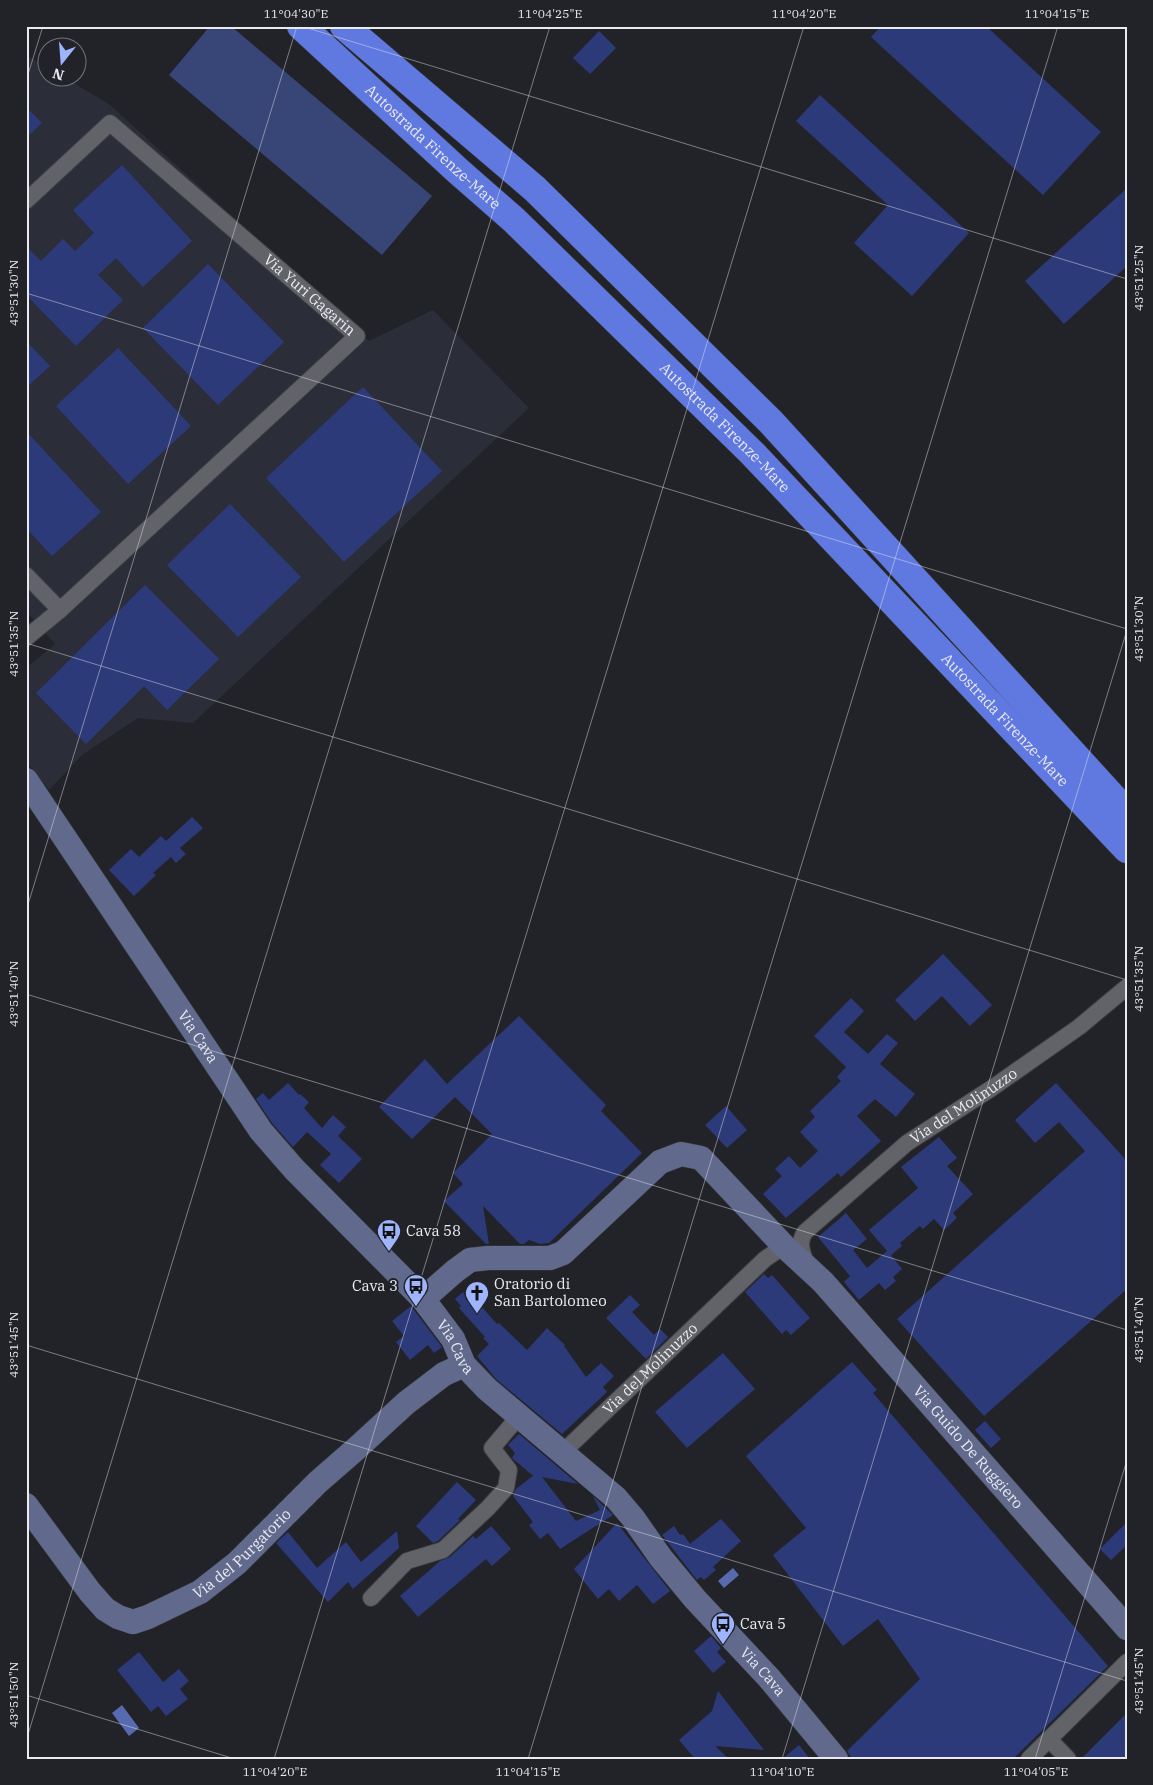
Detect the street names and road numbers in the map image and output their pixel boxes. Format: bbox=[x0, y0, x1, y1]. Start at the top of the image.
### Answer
street label: Autostrada Firenze-Mare bbox=[361, 80, 505, 213]
street label: Via Yuri Gagarin bbox=[260, 250, 360, 340]
street label: Autostrada Firenze-Mare bbox=[656, 358, 795, 496]
street label: Autostrada Firenze-Mare bbox=[938, 649, 1073, 790]
street label: Via Cava bbox=[174, 1006, 223, 1067]
street label: Via del Molinuzzo bbox=[906, 1063, 1021, 1148]
street label: Via Cava bbox=[433, 1316, 478, 1378]
street label: Via del Molinuzzo bbox=[598, 1318, 701, 1418]
street label: Via Guido De Ruggiero bbox=[909, 1381, 1028, 1512]
street label: Via del Purgatorio bbox=[190, 1504, 295, 1603]
street label: Via Cava bbox=[736, 1643, 790, 1700]

